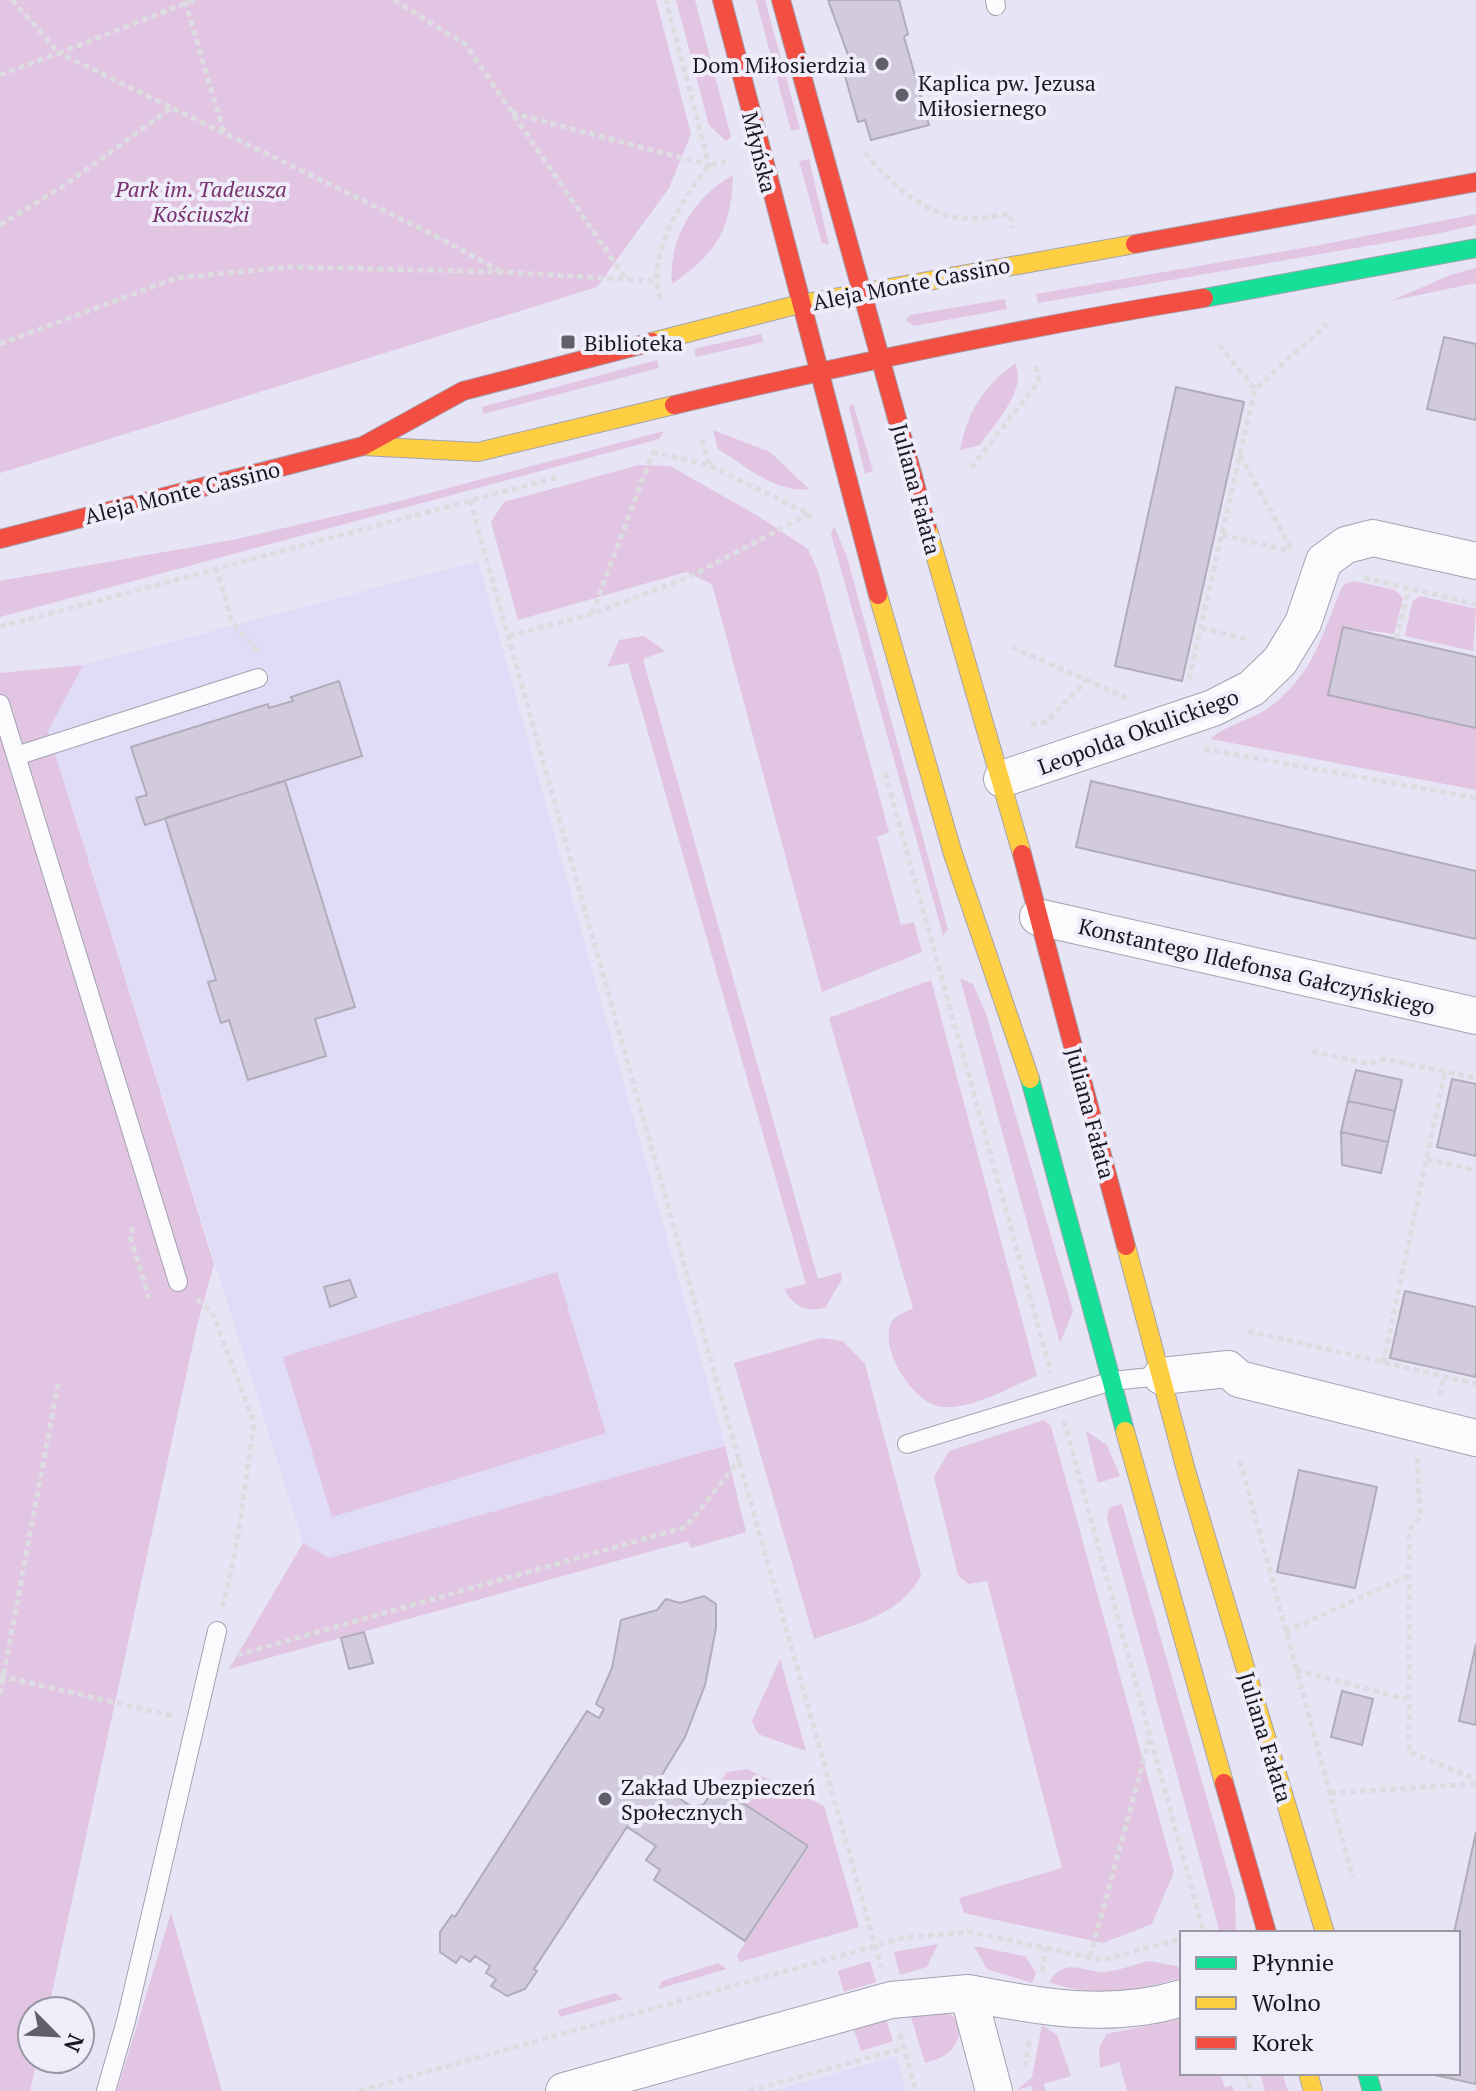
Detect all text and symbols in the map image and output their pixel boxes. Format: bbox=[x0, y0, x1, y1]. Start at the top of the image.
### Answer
place label: Dom Miłosierdzia bbox=[693, 50, 866, 79]
marker: Dom Miłosierdzia bbox=[873, 55, 891, 73]
place label: Kaplica pw. Jezusa Miłosiernego bbox=[918, 68, 1096, 122]
marker: Kaplica pw. Jezusa Miłosiernego bbox=[893, 86, 911, 104]
street label: Młyńska bbox=[736, 109, 784, 195]
park label: Park im. Tadeusza Kościuszki bbox=[114, 174, 287, 228]
street label: Aleja Monte Cassino bbox=[810, 250, 1012, 316]
place label: Biblioteka bbox=[584, 328, 683, 357]
marker: Biblioteka bbox=[559, 333, 577, 351]
street label: Juliana Fałata bbox=[886, 420, 948, 558]
street label: Aleja Monte Cassino bbox=[81, 454, 283, 530]
street label: Leopolda Okulickiego bbox=[1034, 681, 1242, 781]
street label: Konstantego Ildefonsa Gałczyńskiego bbox=[1076, 911, 1438, 1021]
street label: Juliana Fałata bbox=[1060, 1044, 1122, 1182]
street label: Juliana Fałata bbox=[1232, 1668, 1300, 1806]
place label: Zakład Ubezpieczeń Społecznych bbox=[621, 1772, 816, 1826]
marker: Zakład Ubezpieczeń Społecznych bbox=[596, 1790, 614, 1808]
legend bbox=[1180, 1931, 1460, 2075]
text: Płynnie bbox=[1252, 1946, 1334, 1978]
text: Wolno bbox=[1252, 1986, 1321, 2018]
north arrow bbox=[16, 1995, 96, 2075]
text: Korek bbox=[1252, 2026, 1314, 2058]
text: N bbox=[58, 2030, 91, 2057]

